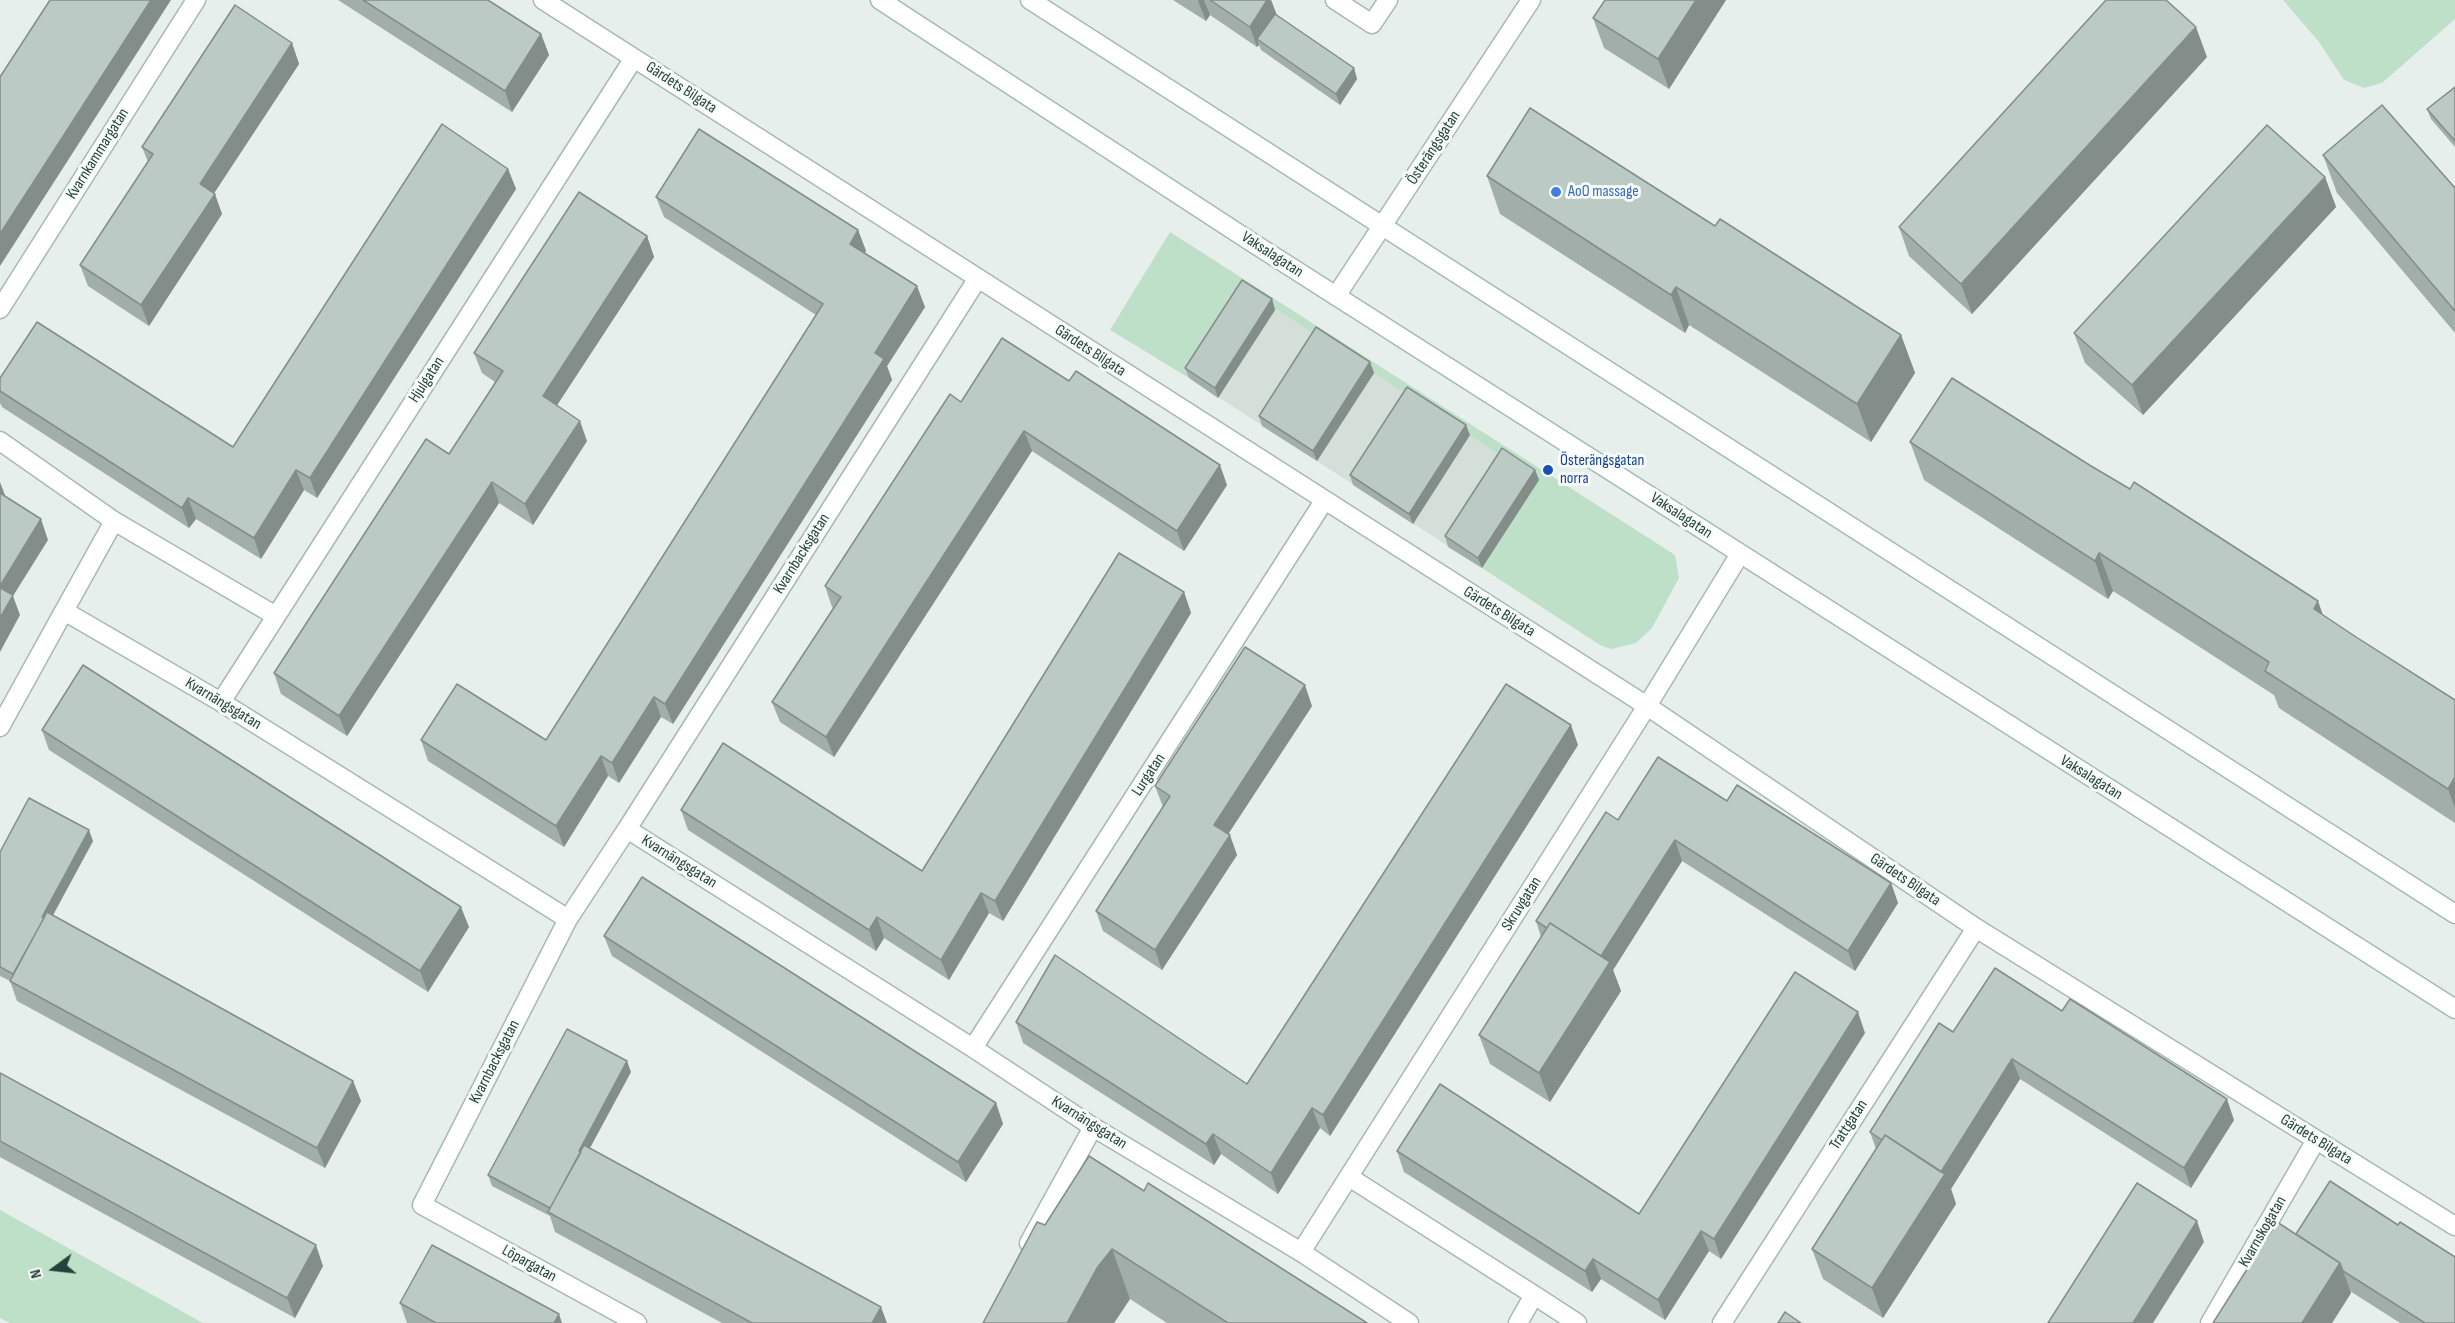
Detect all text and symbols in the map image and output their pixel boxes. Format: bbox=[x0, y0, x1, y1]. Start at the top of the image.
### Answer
street label: Gärdets Bilgata bbox=[642, 58, 720, 118]
street label: Kvarnkammargatan bbox=[62, 105, 134, 203]
street label: Österängsgatan bbox=[1403, 107, 1465, 189]
place label: AoO massage bbox=[1568, 182, 1639, 202]
marker: AoO massage bbox=[1549, 185, 1563, 199]
street label: Vaksalagatan bbox=[1237, 228, 1307, 282]
street label: Gärdets Bilgata bbox=[1051, 321, 1129, 381]
street label: Hjulgatan bbox=[405, 353, 449, 407]
place label: Österängsgatan norra bbox=[1560, 451, 1644, 489]
marker: Österängsgatan norra bbox=[1541, 463, 1555, 477]
street label: Vaksalagatan bbox=[1646, 489, 1716, 543]
street label: Kvarnbacksgatan bbox=[770, 510, 834, 598]
street label: Gärdets Bilgata bbox=[1460, 582, 1538, 642]
street label: Kvarnängsgatan bbox=[181, 674, 265, 734]
street label: Lurgatan bbox=[1128, 750, 1170, 800]
street label: Vaksalagatan bbox=[2056, 751, 2126, 805]
street label: Kvarnängsgatan bbox=[638, 831, 720, 893]
street label: Gärdets Bilgata bbox=[1866, 849, 1944, 911]
street label: Skruvgatan bbox=[1498, 873, 1546, 935]
street label: Kvarnbacksgatan bbox=[466, 1017, 524, 1107]
street label: Kvarnängsgatan bbox=[1048, 1092, 1130, 1154]
street label: Trattgatan bbox=[1826, 1096, 1872, 1154]
street label: Gärdets Bilgata bbox=[2277, 1110, 2355, 1170]
street label: Kvarnskogatan bbox=[2235, 1193, 2291, 1271]
north arrow bbox=[24, 1239, 84, 1299]
street label: Löpargatan bbox=[498, 1241, 560, 1287]
text: N bbox=[26, 1267, 46, 1280]

